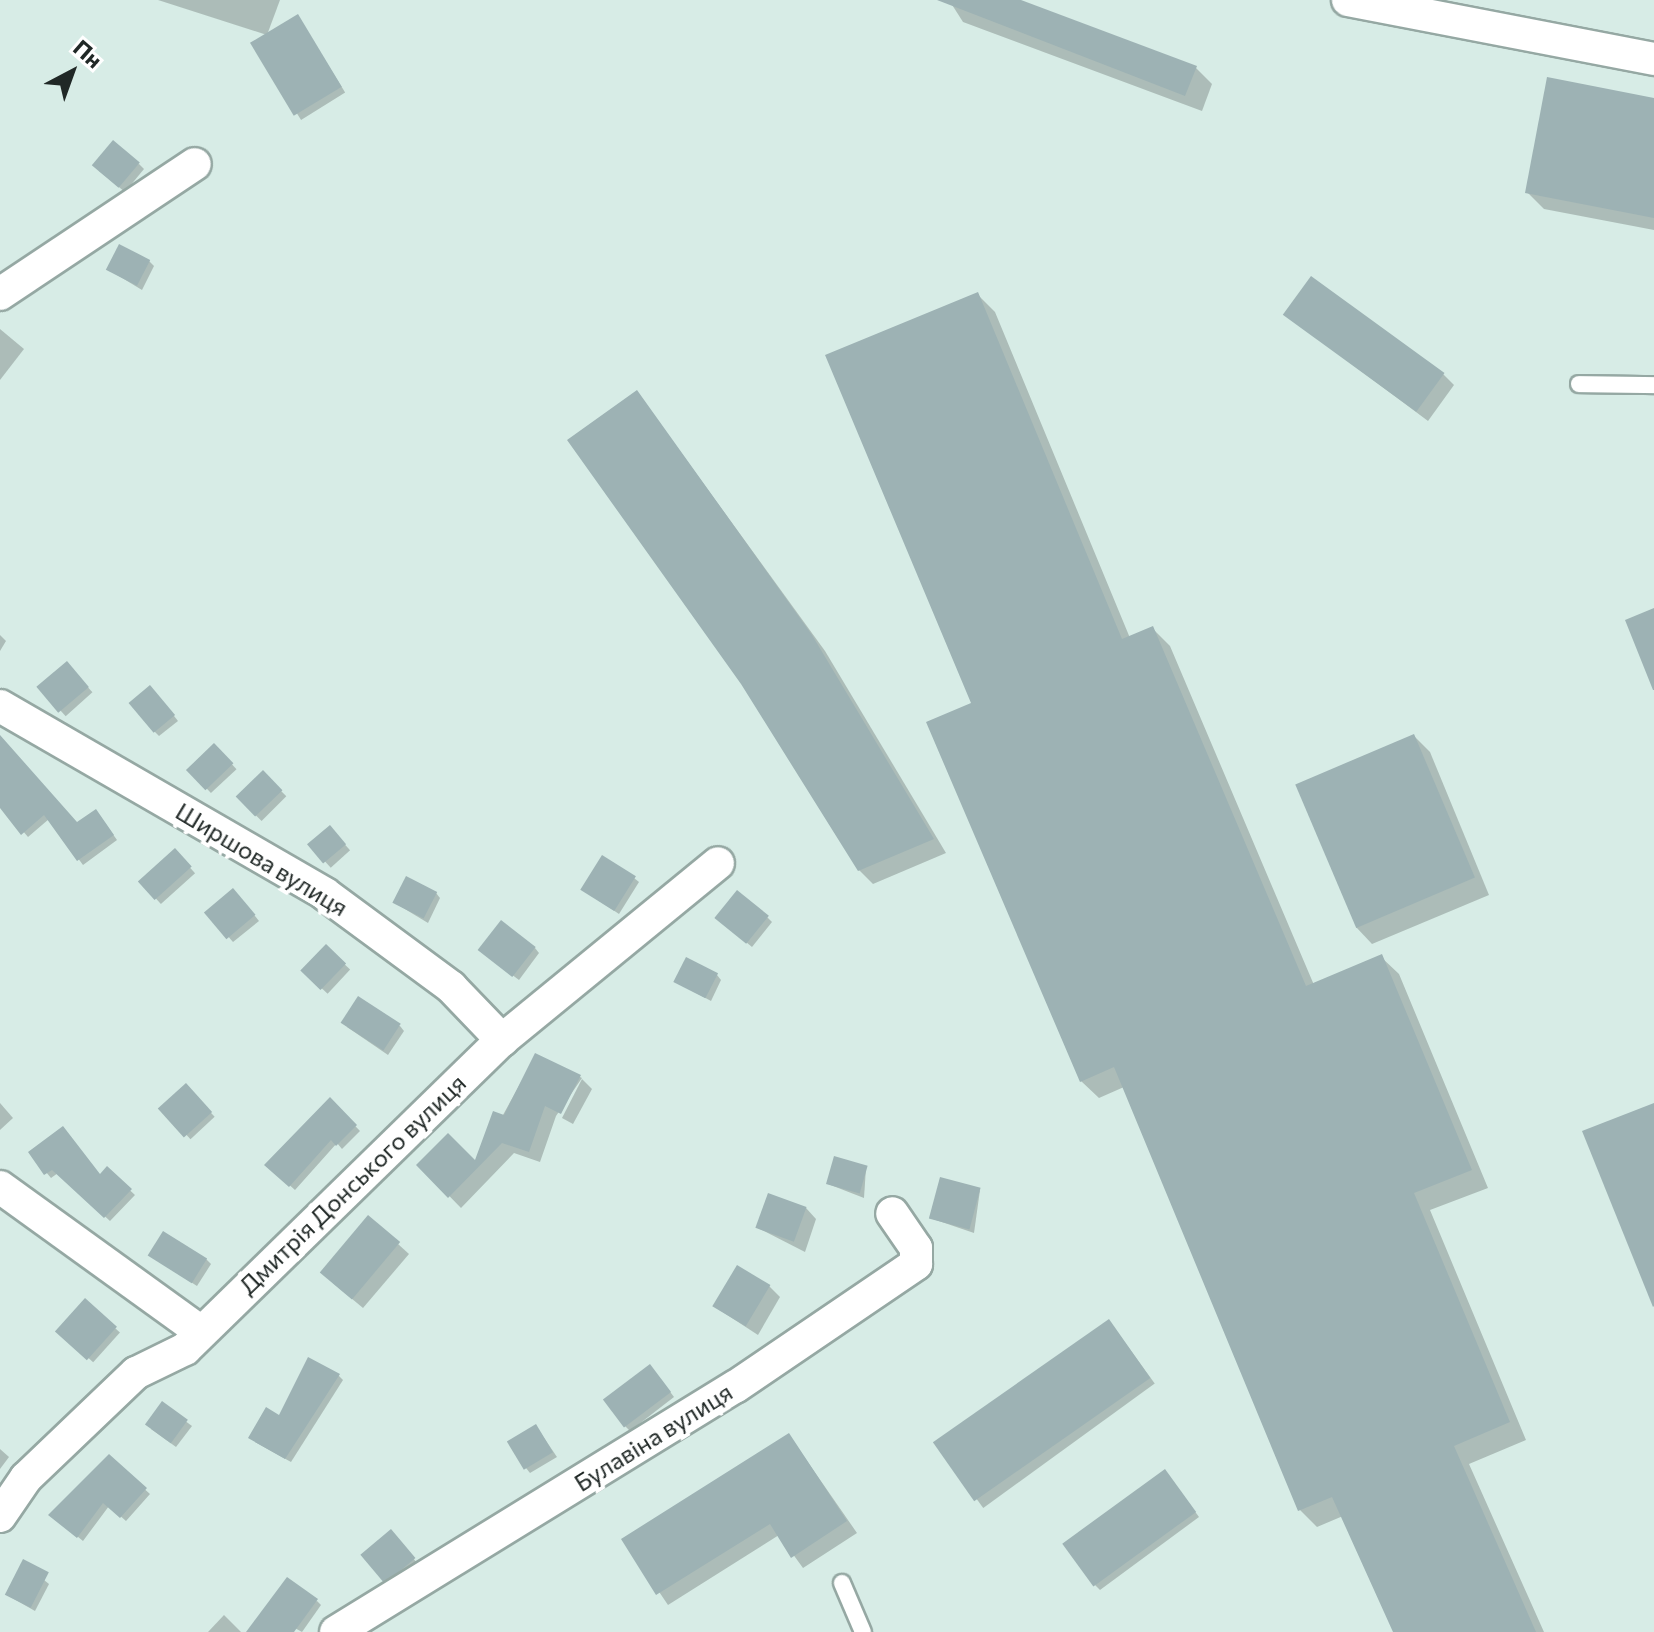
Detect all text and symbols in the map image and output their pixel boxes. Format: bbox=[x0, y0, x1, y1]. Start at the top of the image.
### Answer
north arrow bbox=[32, 32, 112, 112]
text: Пн bbox=[68, 34, 108, 73]
street label: Ширшова вулиця bbox=[171, 796, 353, 922]
street label: Дмитрія Донського вулиця bbox=[233, 1068, 471, 1300]
street label: Булавіна вулиця bbox=[569, 1377, 737, 1497]

